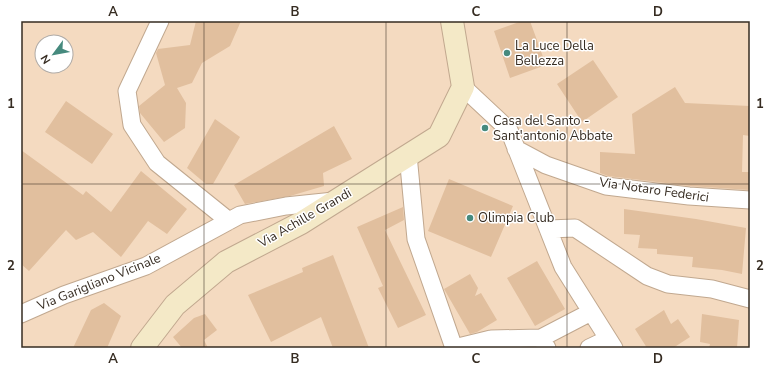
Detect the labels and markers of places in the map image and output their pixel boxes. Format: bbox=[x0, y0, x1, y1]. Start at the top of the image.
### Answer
place label: La Luce Della Bellezza bbox=[515, 37, 594, 70]
marker: La Luce Della Bellezza bbox=[502, 48, 512, 58]
place label: Casa del Santo - Sant'antonio Abbate bbox=[493, 112, 613, 145]
marker: Casa del Santo - Sant'antonio Abbate bbox=[480, 123, 490, 133]
place label: Olimpia Club bbox=[478, 209, 554, 227]
marker: Olimpia Club bbox=[465, 213, 475, 223]

